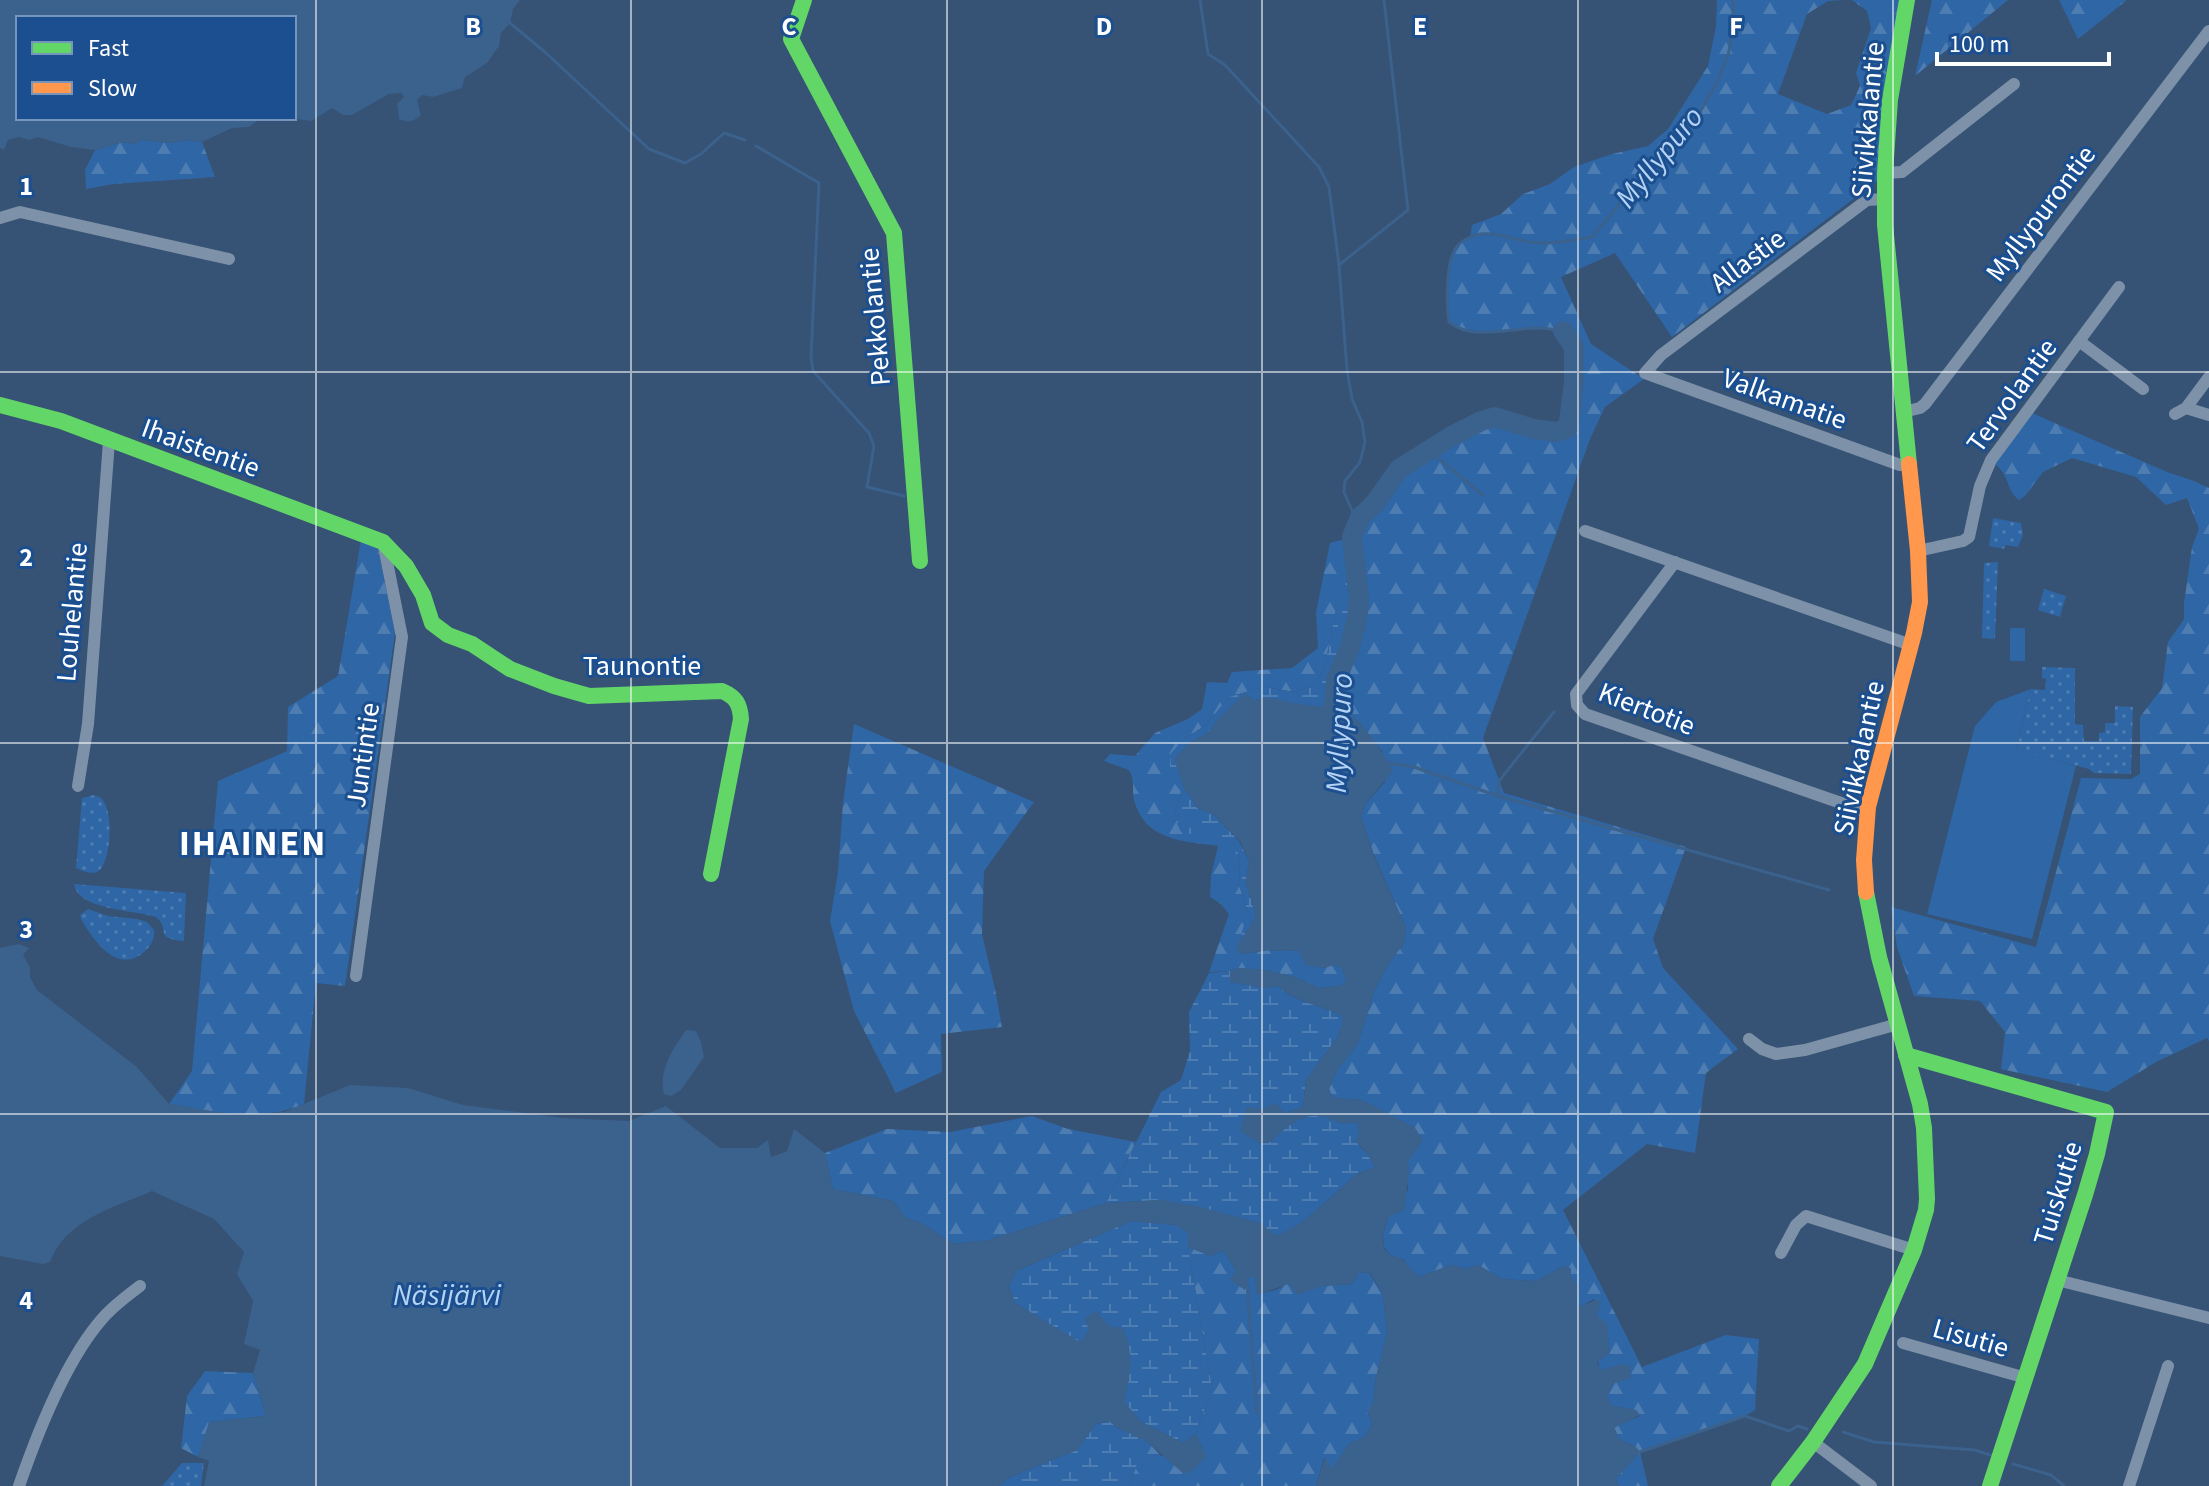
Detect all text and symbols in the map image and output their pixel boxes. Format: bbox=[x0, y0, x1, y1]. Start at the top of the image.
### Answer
text: B bbox=[465, 8, 481, 45]
text: C bbox=[781, 8, 797, 45]
text: D bbox=[1096, 8, 1112, 45]
text: E bbox=[1413, 8, 1427, 45]
text: F bbox=[1729, 8, 1743, 45]
legend bbox=[16, 16, 296, 120]
scale bar bbox=[1937, 16, 2109, 66]
text: 100 m bbox=[1949, 27, 2009, 62]
text: Fast bbox=[88, 31, 129, 66]
street label: Siivikkalantie bbox=[1841, 40, 1895, 200]
text: Slow bbox=[88, 71, 137, 106]
water label: Myllypuro bbox=[1605, 97, 1714, 217]
street label: Myllypurontie bbox=[1976, 137, 2105, 290]
text: 1 bbox=[19, 168, 33, 205]
street label: Allastie bbox=[1702, 219, 1794, 302]
street label: Pekkolantie bbox=[849, 246, 901, 388]
street label: Tervolantie bbox=[1957, 330, 2067, 461]
street label: Valkamatie bbox=[1717, 358, 1853, 440]
street label: Ihaistentie bbox=[136, 408, 265, 488]
text: 2 bbox=[19, 539, 33, 576]
street label: Louhelantie bbox=[46, 541, 98, 683]
street label: Taunontie bbox=[583, 646, 701, 686]
water label: Myllypuro bbox=[1315, 672, 1364, 794]
street label: Kiertotie bbox=[1592, 672, 1701, 746]
street label: Siivikkalantie bbox=[1823, 677, 1895, 839]
street label: Juntintie bbox=[336, 700, 390, 810]
district label: IHAINEN bbox=[179, 818, 327, 869]
text: 3 bbox=[19, 911, 33, 948]
street label: Tuiskutie bbox=[2023, 1137, 2093, 1250]
water label: Näsijärvi bbox=[393, 1274, 502, 1317]
text: 4 bbox=[19, 1282, 33, 1319]
street label: Lisutie bbox=[1928, 1308, 2014, 1368]

